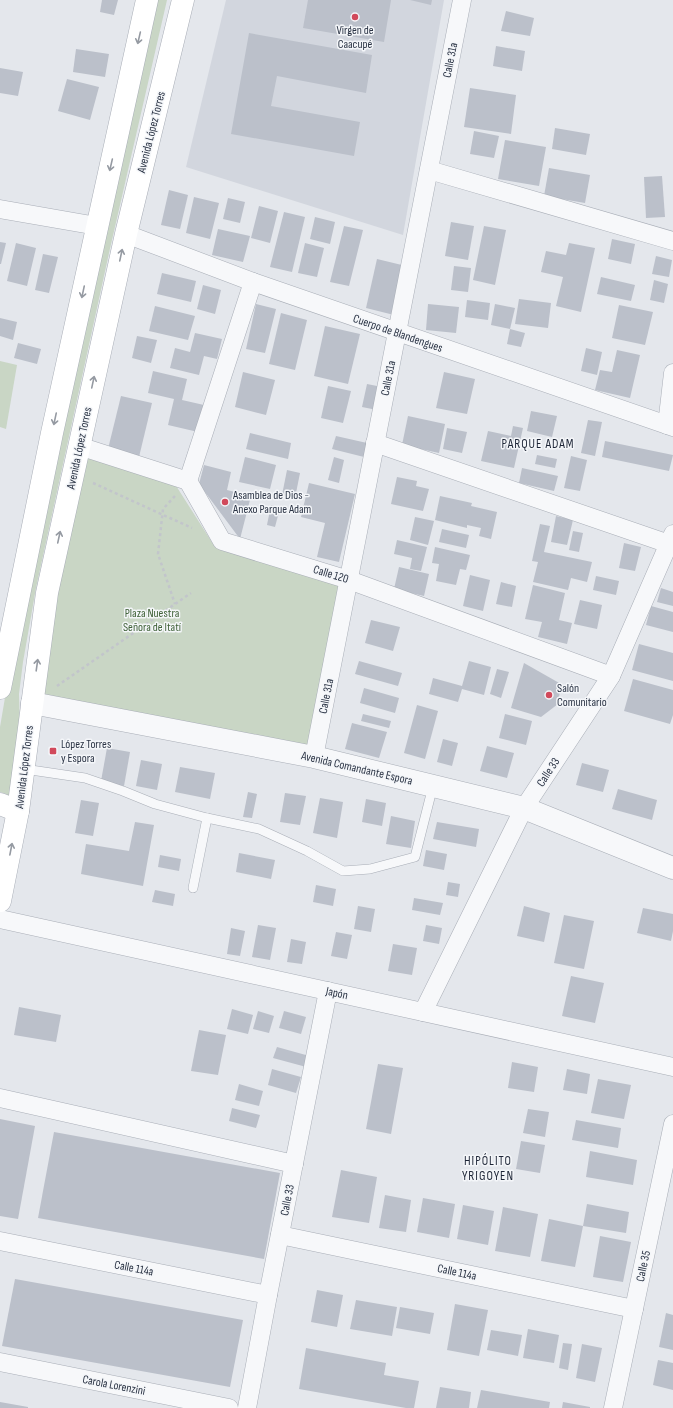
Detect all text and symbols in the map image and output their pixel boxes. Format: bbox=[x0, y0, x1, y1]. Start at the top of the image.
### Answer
marker: Virgen de Caacupé bbox=[350, 12, 360, 22]
place label: Virgen de Caacupé bbox=[336, 23, 374, 52]
one-way arrow bbox=[134, 31, 142, 44]
street label: Calle 31a bbox=[440, 41, 461, 79]
street label: Avenida López Torres bbox=[134, 90, 169, 175]
one-way arrow bbox=[106, 158, 114, 171]
one-way arrow bbox=[117, 249, 125, 262]
one-way arrow bbox=[78, 285, 86, 298]
street label: Cuerpo de Blandengues bbox=[351, 311, 445, 356]
street label: Calle 31a bbox=[378, 359, 399, 397]
one-way arrow bbox=[89, 376, 97, 389]
street label: Avenida López Torres bbox=[63, 406, 96, 491]
one-way arrow bbox=[50, 412, 58, 425]
district label: PARQUE ADAM bbox=[501, 436, 575, 452]
place label: Asamblea de Dios - Anexo Parque Adam bbox=[232, 488, 312, 517]
marker: Asamblea de Dios - Anexo Parque Adam bbox=[220, 497, 230, 507]
one-way arrow bbox=[56, 531, 64, 544]
street label: Calle 120 bbox=[311, 562, 350, 587]
park label: Plaza Nuestra Señora de Itatí bbox=[123, 606, 182, 635]
one-way arrow bbox=[33, 659, 41, 672]
street label: Calle 31a bbox=[316, 677, 337, 715]
place label: Salón Comunitario bbox=[557, 681, 607, 710]
marker: Salón Comunitario bbox=[544, 690, 554, 700]
street label: Avenida López Torres bbox=[12, 725, 37, 810]
place label: López Torres y Espora bbox=[61, 737, 111, 766]
marker: López Torres y Espora bbox=[48, 746, 58, 756]
street label: Avenida Comandante Espora bbox=[299, 748, 414, 789]
street label: Calle 33 bbox=[534, 755, 563, 790]
one-way arrow bbox=[7, 843, 15, 856]
street label: Japón bbox=[324, 984, 349, 1003]
district label: HIPÓLITO YRIGOYEN bbox=[462, 1153, 514, 1184]
street label: Calle 33 bbox=[277, 1183, 298, 1217]
street label: Calle 35 bbox=[633, 1249, 654, 1283]
street label: Calle 114a bbox=[113, 1257, 155, 1280]
street label: Calle 114a bbox=[436, 1261, 478, 1284]
street label: Carola Lorenzini bbox=[81, 1372, 147, 1399]

